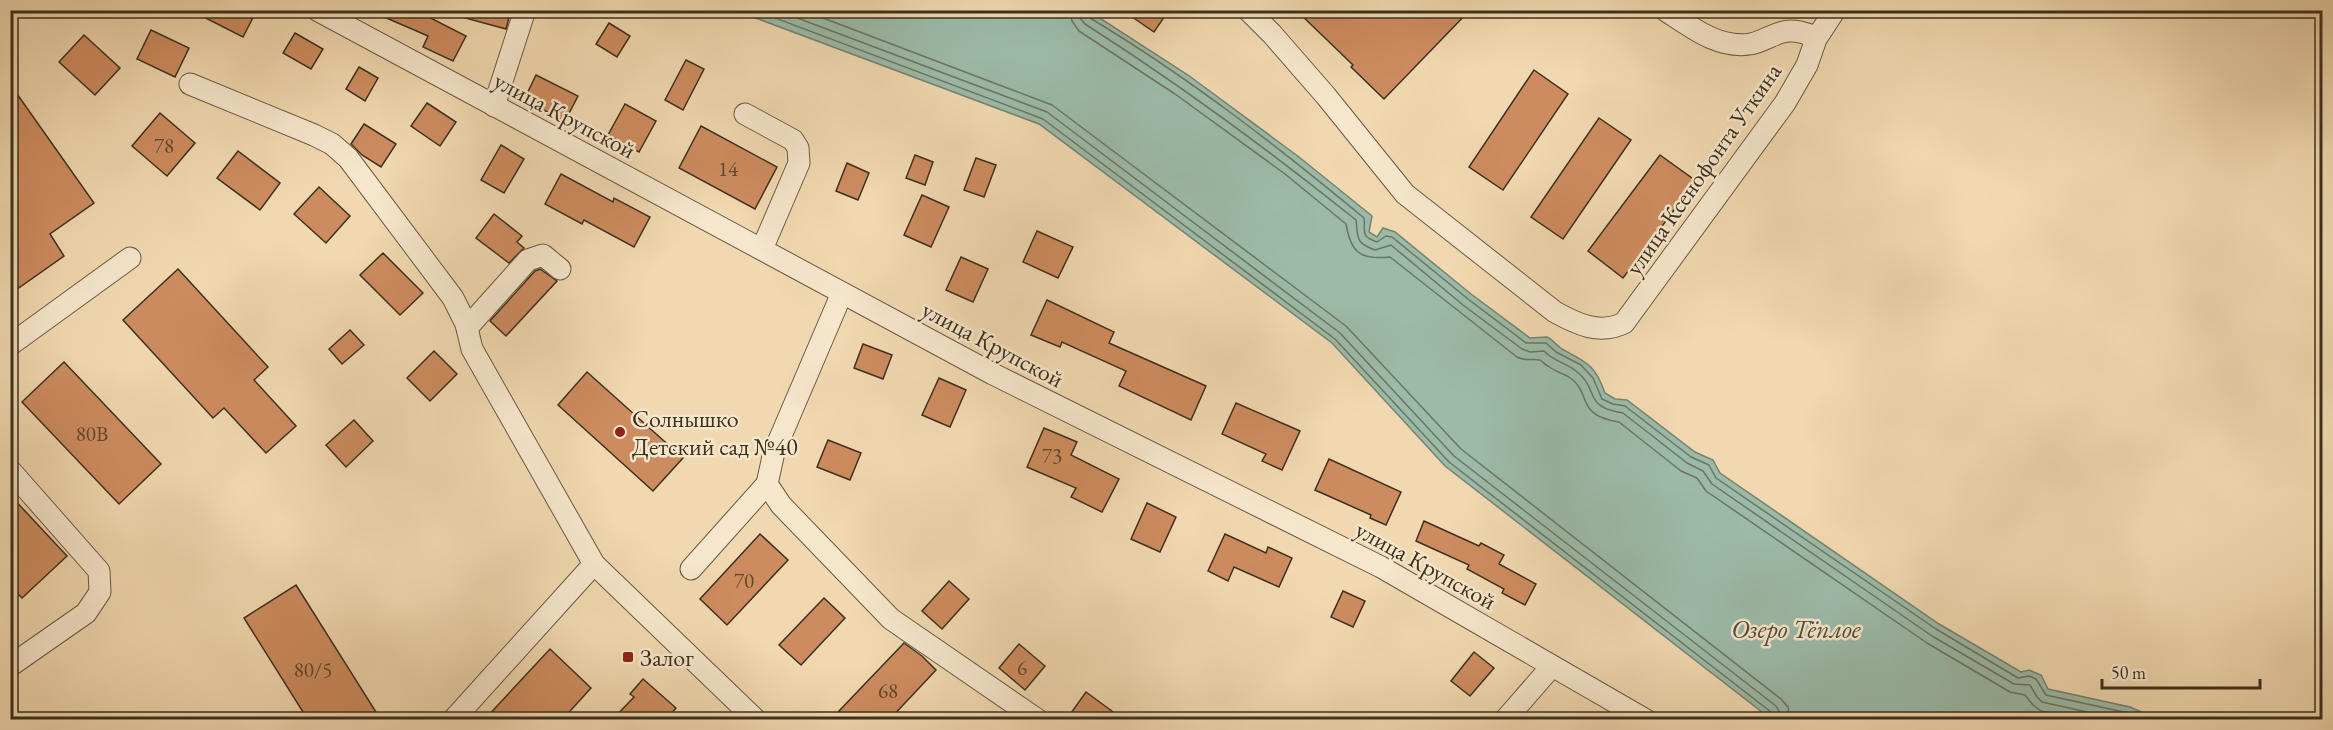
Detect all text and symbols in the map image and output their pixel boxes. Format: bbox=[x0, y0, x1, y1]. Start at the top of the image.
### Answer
street label: улица Ксенофонта Уткина bbox=[1618, 57, 1788, 281]
street label: улица Крупской bbox=[489, 65, 641, 165]
house number: 78 bbox=[154, 132, 174, 159]
house number: 14 bbox=[718, 155, 739, 182]
street label: улица Крупской bbox=[917, 294, 1069, 394]
place label: Солнышко Детский сад №40 bbox=[632, 403, 798, 462]
house number: 80В bbox=[76, 420, 108, 447]
marker: Солнышко Детский сад №40 bbox=[613, 425, 627, 439]
house number: 73 bbox=[1042, 442, 1062, 469]
street label: улица Крупской bbox=[1350, 514, 1502, 617]
house number: 70 bbox=[734, 567, 754, 594]
water label: Озеро Тёплое bbox=[1731, 612, 1862, 646]
place label: Залог bbox=[640, 642, 694, 673]
marker: Залог bbox=[621, 650, 635, 664]
scale bar bbox=[2102, 652, 2260, 690]
house number: 6 bbox=[1017, 654, 1027, 681]
house number: 80/5 bbox=[294, 656, 332, 683]
text: 50 m bbox=[2111, 661, 2146, 684]
house number: 68 bbox=[878, 677, 898, 704]

